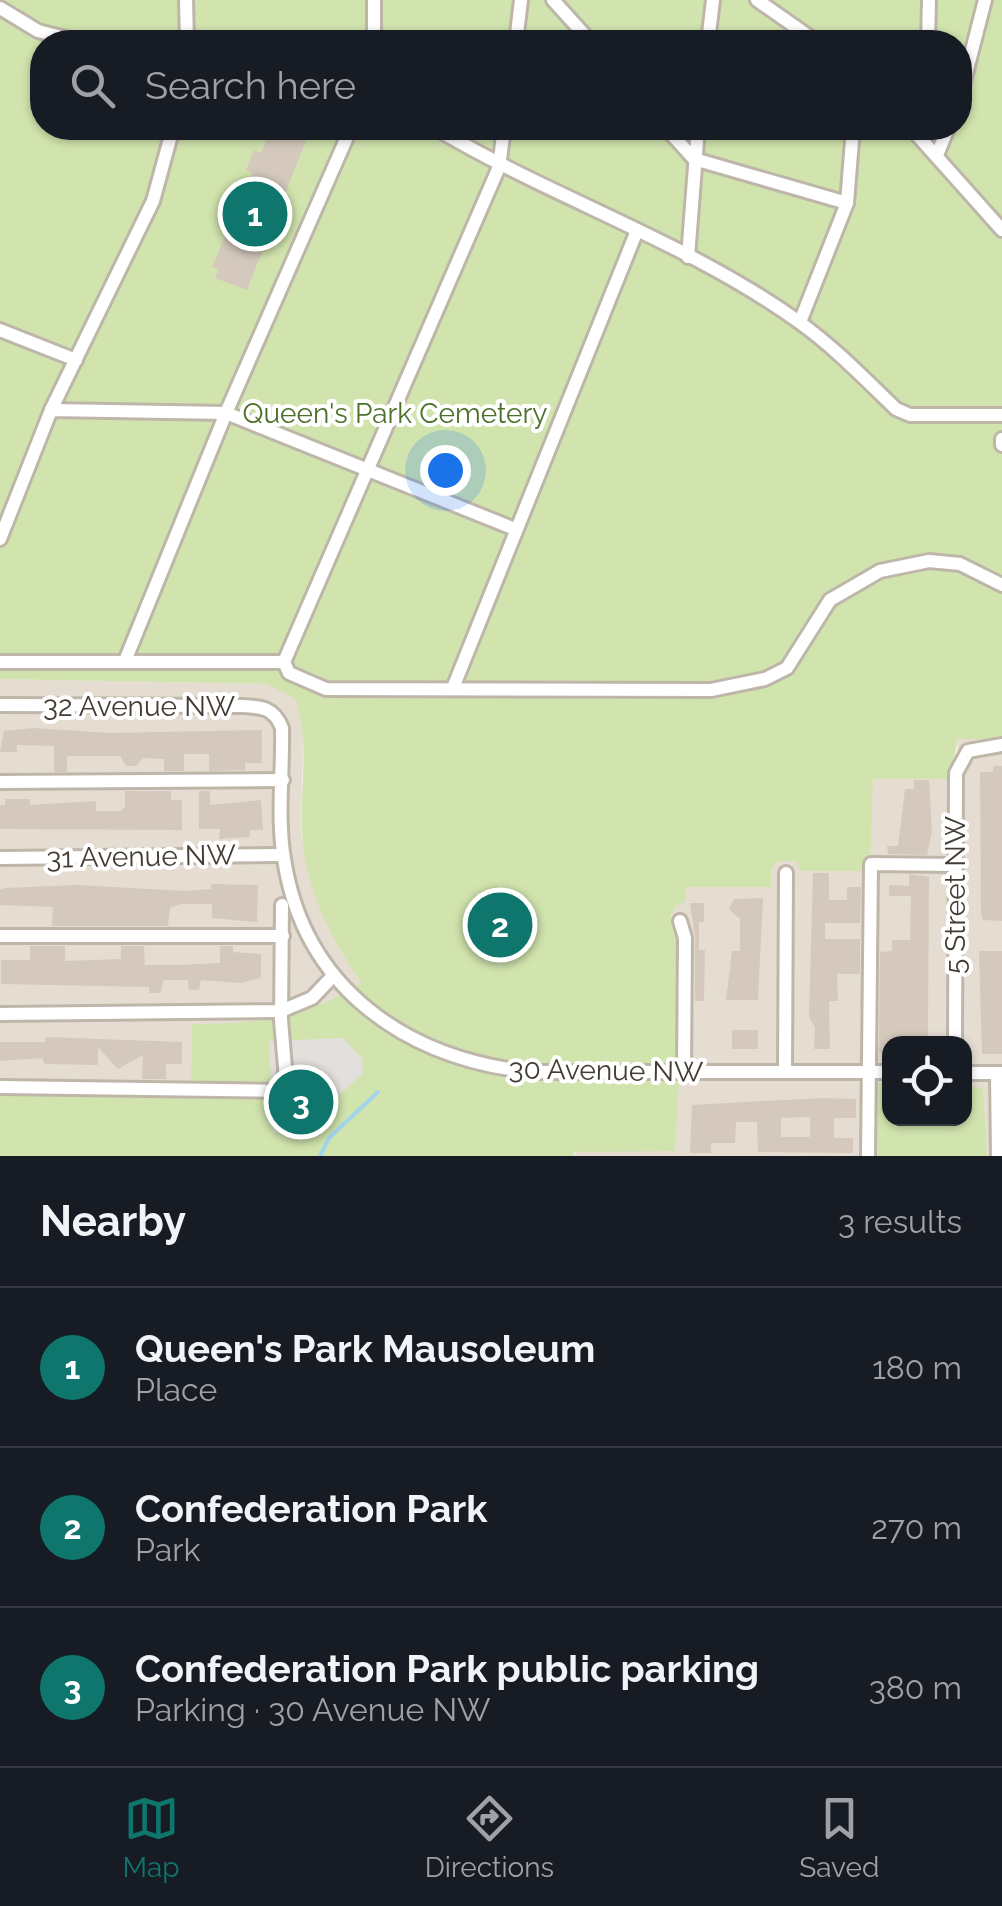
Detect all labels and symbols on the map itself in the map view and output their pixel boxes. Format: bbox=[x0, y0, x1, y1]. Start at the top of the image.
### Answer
pin: 1 bbox=[222, 176, 288, 252]
park label: Queen's Park Cemetery bbox=[242, 397, 548, 430]
your location bbox=[420, 445, 471, 496]
street label: 32 Avenue NW bbox=[43, 690, 235, 723]
street label: 5 Street NW bbox=[939, 816, 972, 974]
street label: 31 Avenue NW bbox=[46, 838, 236, 875]
pin: 2 bbox=[468, 888, 532, 962]
street label: 30 Avenue NW bbox=[508, 1052, 704, 1089]
pin: 3 bbox=[268, 1064, 334, 1140]

